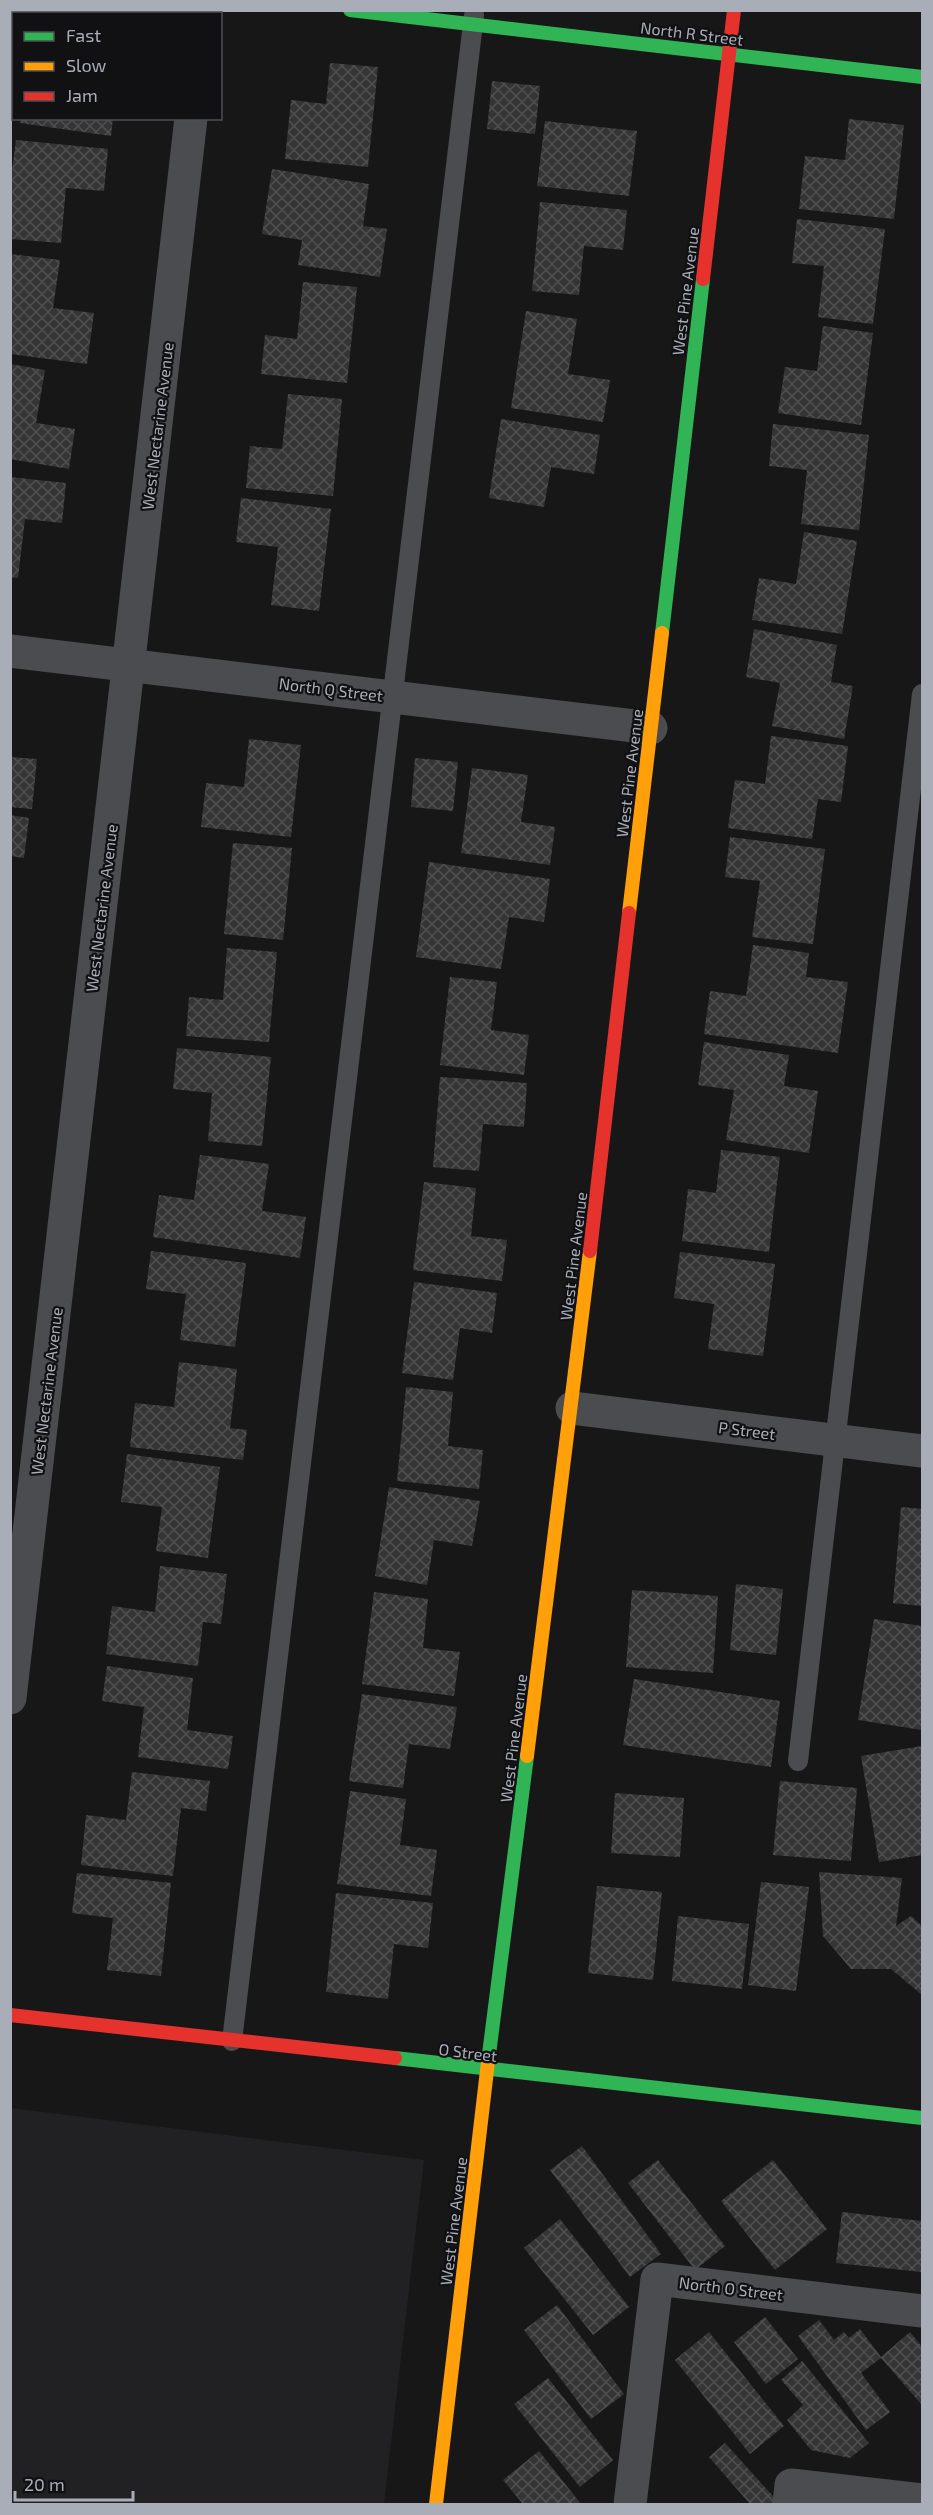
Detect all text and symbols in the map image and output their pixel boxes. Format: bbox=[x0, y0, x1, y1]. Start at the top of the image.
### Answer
legend bbox=[12, 12, 222, 120]
street label: North R Street bbox=[639, 17, 745, 49]
text: Fast bbox=[66, 24, 101, 46]
text: Slow bbox=[66, 54, 107, 76]
text: Jam bbox=[66, 84, 98, 106]
street label: West Pine Avenue bbox=[668, 226, 702, 356]
street label: West Nectarine Avenue bbox=[137, 341, 177, 511]
street label: North Q Street bbox=[278, 673, 384, 706]
street label: West Pine Avenue bbox=[612, 708, 646, 838]
street label: West Nectarine Avenue bbox=[81, 823, 121, 993]
street label: West Pine Avenue bbox=[556, 1191, 590, 1321]
street label: West Nectarine Avenue bbox=[26, 1306, 66, 1476]
street label: P Street bbox=[717, 1417, 777, 1443]
street label: West Pine Avenue bbox=[496, 1673, 530, 1803]
street label: O Street bbox=[438, 2039, 498, 2065]
street label: West Pine Avenue bbox=[436, 2156, 470, 2286]
street label: North O Street bbox=[678, 2272, 784, 2304]
scale bar bbox=[15, 2464, 134, 2502]
text: 20 m bbox=[24, 2473, 65, 2495]

